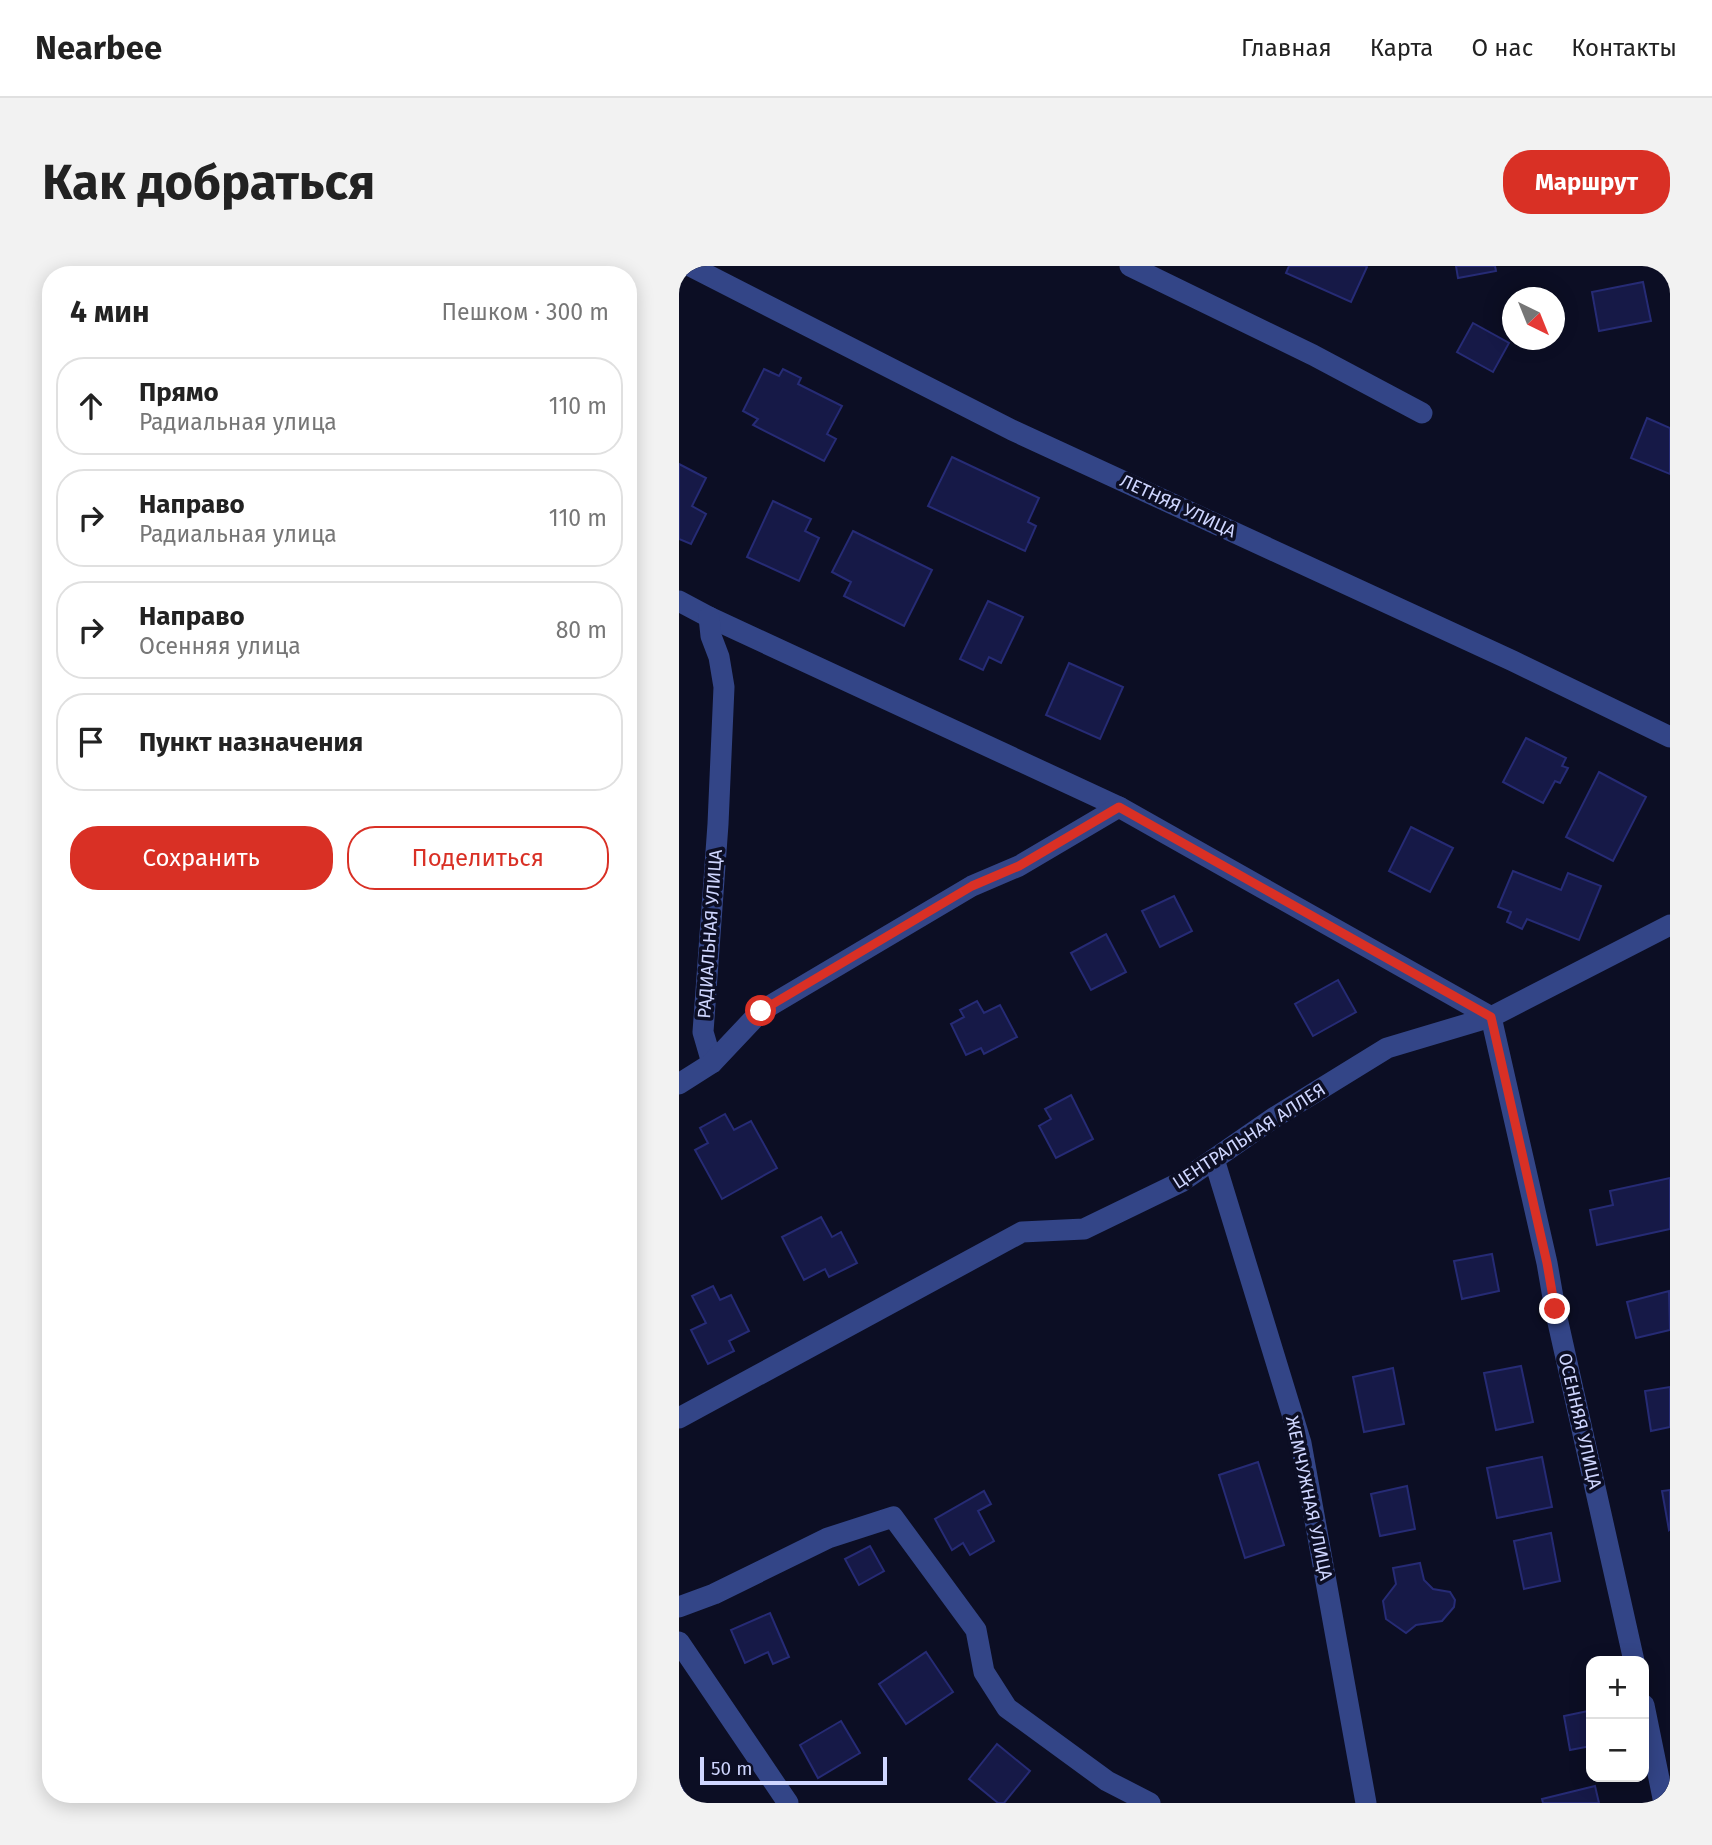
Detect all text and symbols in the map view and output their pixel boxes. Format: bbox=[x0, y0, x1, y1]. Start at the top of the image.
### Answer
text: Nearbee bbox=[35, 28, 162, 68]
text: Главная bbox=[1241, 34, 1332, 62]
text: Карта bbox=[1370, 34, 1433, 62]
text: О нас bbox=[1471, 34, 1533, 62]
text: Контакты bbox=[1571, 34, 1677, 62]
button: Маршрут bbox=[1503, 150, 1670, 214]
text: Как добраться bbox=[42, 153, 375, 212]
north arrow bbox=[1502, 287, 1565, 350]
text: 4 мин bbox=[70, 294, 150, 330]
text: Пешком · 300 m bbox=[441, 298, 609, 326]
text: Прямо bbox=[139, 377, 219, 408]
icon: ahead bbox=[72, 387, 110, 425]
text: 110 m bbox=[549, 392, 607, 420]
text: Радиальная улица bbox=[139, 408, 337, 436]
street label: ЛЕТНЯЯ УЛИЦА bbox=[1117, 470, 1240, 543]
text: Направо bbox=[139, 489, 245, 520]
icon: right bbox=[72, 499, 110, 537]
text: 110 m bbox=[549, 504, 607, 532]
text: Радиальная улица bbox=[139, 520, 337, 548]
text: Направо bbox=[139, 601, 245, 632]
icon: right bbox=[72, 611, 110, 649]
text: 80 m bbox=[556, 616, 607, 644]
text: Осенняя улица bbox=[139, 632, 301, 660]
icon: arrive bbox=[72, 723, 110, 761]
text: Пункт назначения bbox=[139, 727, 363, 758]
button: Сохранить bbox=[70, 826, 333, 890]
button: Поделиться bbox=[347, 826, 609, 890]
street label: РАДИАЛЬНАЯ УЛИЦА bbox=[693, 848, 727, 1019]
route start bbox=[745, 995, 776, 1026]
street label: ЦЕНТРАЛЬНАЯ АЛЛЕЯ bbox=[1168, 1078, 1330, 1194]
route end bbox=[1539, 1293, 1570, 1324]
street label: ОСЕННЯЯ УЛИЦА bbox=[1554, 1351, 1607, 1492]
street label: ЖЕМЧУЖНАЯ УЛИЦА bbox=[1281, 1414, 1337, 1583]
map controls bbox=[1586, 1656, 1649, 1782]
button: + bbox=[1586, 1656, 1649, 1719]
button: − bbox=[1586, 1719, 1649, 1782]
scale bar bbox=[700, 1754, 887, 1786]
text: 50 m bbox=[711, 1757, 752, 1780]

